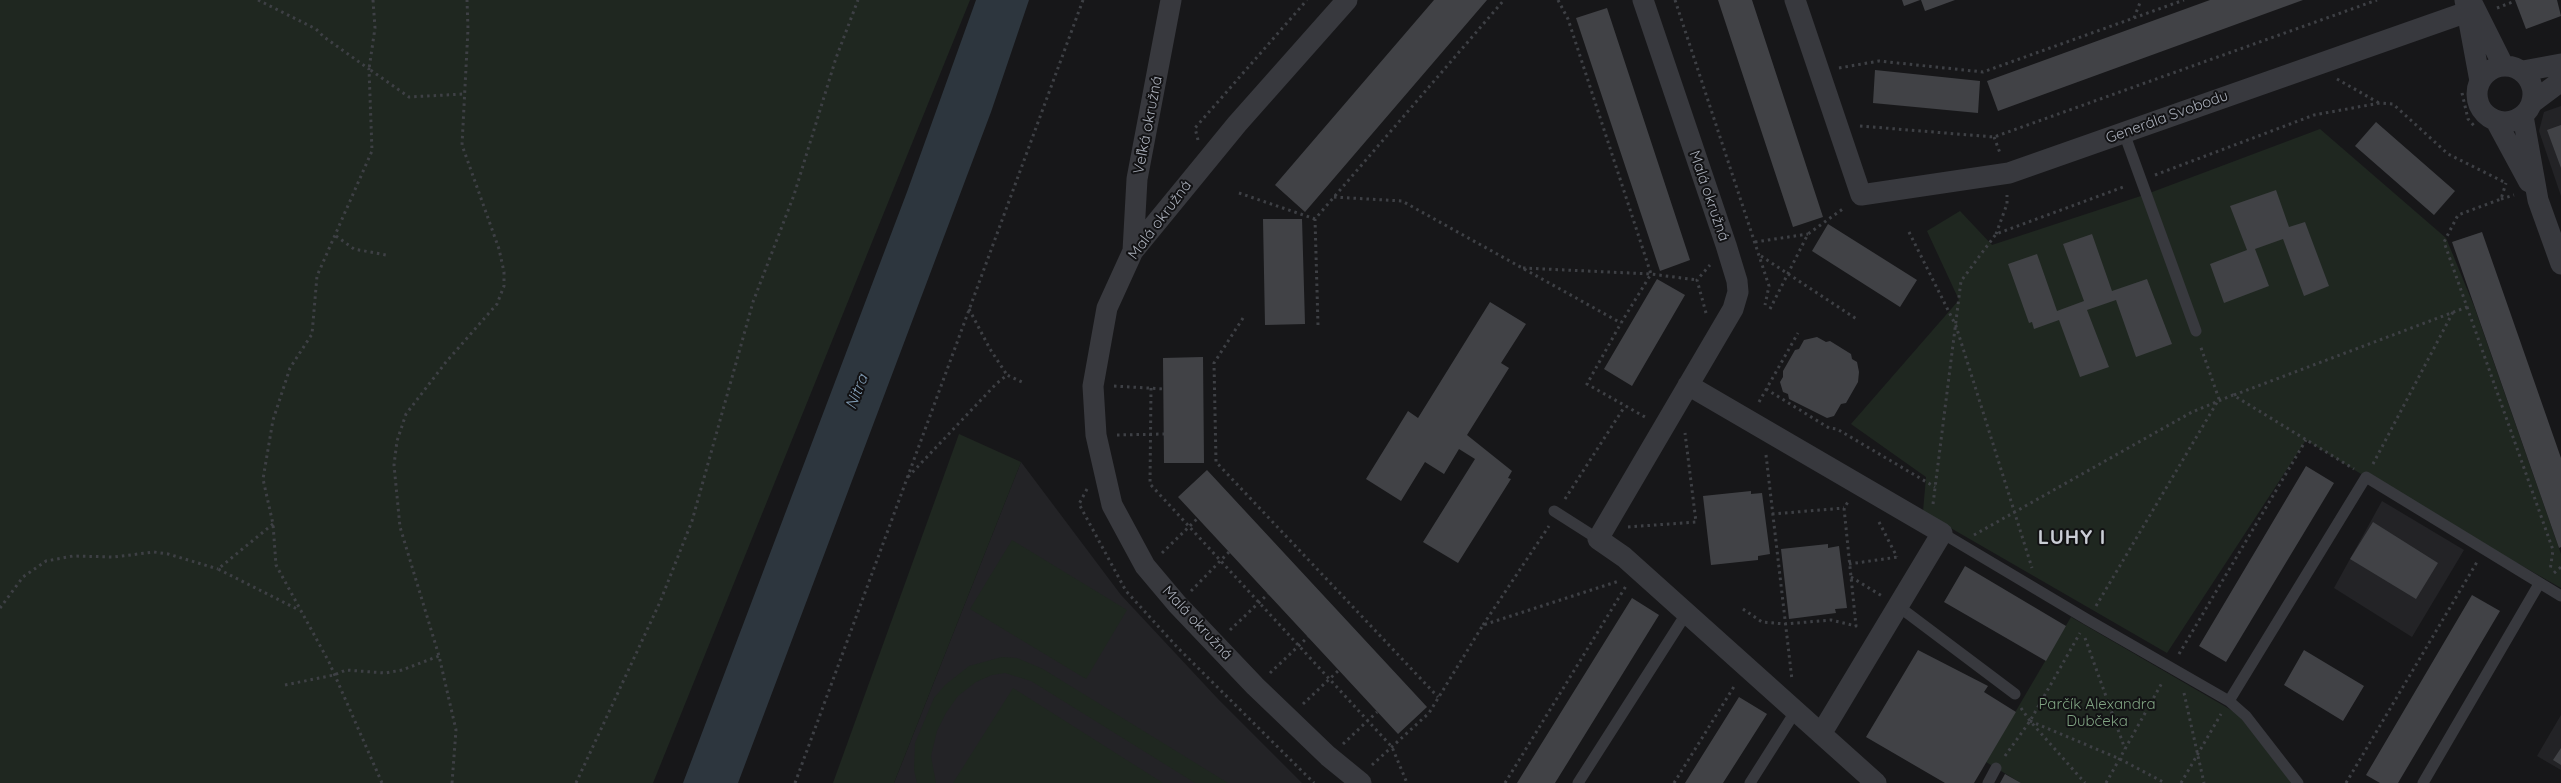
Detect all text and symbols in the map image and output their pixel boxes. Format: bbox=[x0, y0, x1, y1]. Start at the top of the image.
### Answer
street label: Veľká okružná bbox=[1130, 75, 1166, 175]
street label: Generála Svobodu bbox=[2103, 87, 2231, 147]
street label: Malá okružná bbox=[1685, 148, 1733, 244]
street label: Malá okružná bbox=[1124, 177, 1196, 263]
water label: Nitra bbox=[842, 372, 872, 412]
district label: LUHY I bbox=[2037, 526, 2107, 550]
street label: Malá okružná bbox=[1158, 582, 1236, 664]
park label: Parčík Alexandra Dubčeka bbox=[2039, 695, 2155, 730]

